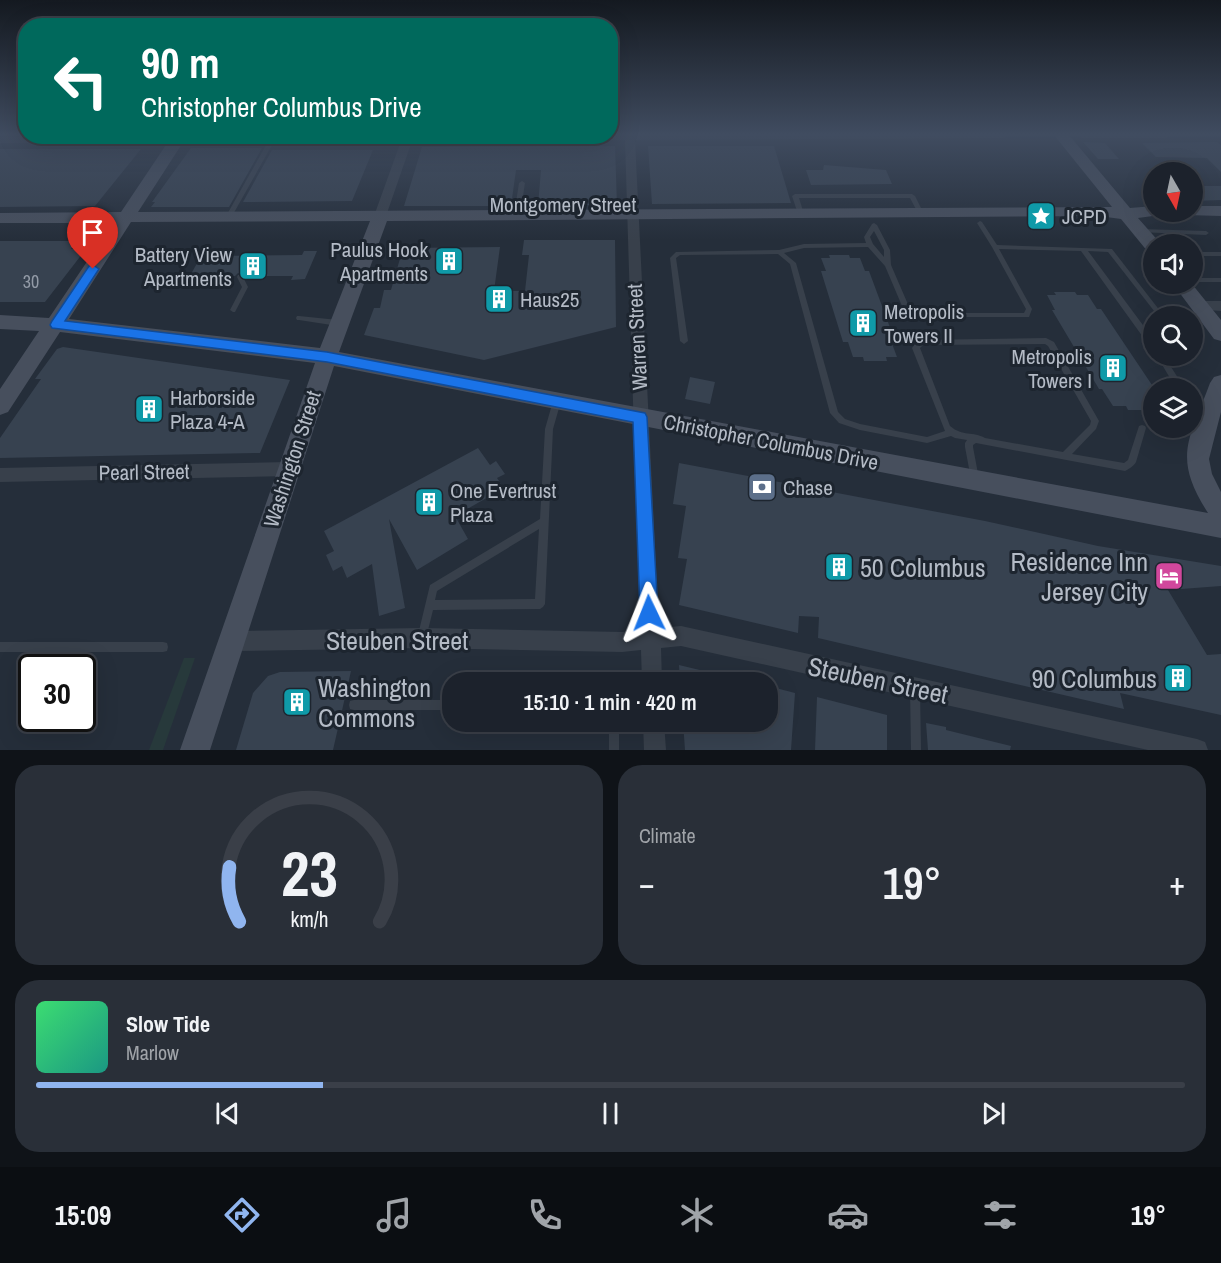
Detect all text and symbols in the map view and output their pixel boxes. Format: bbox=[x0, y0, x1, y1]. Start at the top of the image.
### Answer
text: 90 m bbox=[141, 35, 220, 91]
icon: left bbox=[42, 42, 120, 120]
text: Christopher Columbus Drive bbox=[141, 89, 422, 125]
north arrow bbox=[1143, 162, 1203, 222]
map controls bbox=[1143, 162, 1203, 438]
street label: Montgomery Street bbox=[490, 190, 636, 219]
place icon: JCPD bbox=[1025, 200, 1057, 232]
place label: JCPD bbox=[1062, 202, 1107, 231]
pin bbox=[67, 207, 118, 269]
icon: arrive bbox=[76, 216, 109, 249]
button: sound bbox=[1143, 234, 1203, 294]
place label: Paulus Hook Apartments bbox=[330, 235, 428, 288]
place label: Battery View Apartments bbox=[135, 240, 233, 293]
building icon: Paulus Hook Apartments bbox=[433, 245, 465, 277]
building icon: Battery View Apartments bbox=[237, 250, 269, 282]
house number: 30 bbox=[23, 269, 39, 294]
building icon: Haus25 bbox=[483, 283, 515, 315]
street label: Warren Street bbox=[620, 283, 654, 391]
place label: Haus25 bbox=[520, 285, 579, 314]
place label: Metropolis Towers II bbox=[884, 297, 964, 350]
button: search bbox=[1143, 306, 1203, 366]
building icon: Metropolis Towers II bbox=[847, 307, 879, 339]
place label: Metropolis Towers I bbox=[1012, 342, 1092, 395]
building icon: Metropolis Towers I bbox=[1097, 352, 1129, 384]
button: layers bbox=[1143, 378, 1203, 438]
place label: Harborside Plaza 4-A bbox=[170, 383, 255, 436]
street label: Washington Street bbox=[256, 387, 328, 531]
building icon: Harborside Plaza 4-A bbox=[133, 393, 165, 425]
street label: Christopher Columbus Drive bbox=[661, 407, 881, 477]
street label: Pearl Street bbox=[98, 457, 190, 487]
bank icon: Chase bbox=[746, 471, 778, 503]
place label: Chase bbox=[783, 473, 833, 502]
place label: One Evertrust Plaza bbox=[450, 476, 556, 529]
building icon: One Evertrust Plaza bbox=[413, 486, 445, 518]
place label: Residence Inn Jersey City bbox=[1011, 544, 1148, 609]
place label: 50 Columbus bbox=[860, 550, 986, 585]
building icon: 50 Columbus bbox=[823, 551, 855, 583]
hotel icon: Residence Inn Jersey City bbox=[1153, 560, 1185, 592]
position arrow bbox=[617, 581, 681, 645]
street label: Steuben Street bbox=[326, 623, 468, 658]
street label: Steuben Street bbox=[805, 648, 951, 712]
speed limit sign: 30 bbox=[18, 654, 96, 732]
place label: 90 Columbus bbox=[1031, 661, 1157, 696]
building icon: 90 Columbus bbox=[1162, 662, 1194, 694]
place label: Washington Commons bbox=[318, 670, 431, 735]
building icon: Washington Commons bbox=[281, 686, 313, 718]
text: 15:10 · 1 min · 420 m bbox=[523, 687, 697, 717]
text: Climate bbox=[639, 822, 696, 849]
text: 23 bbox=[281, 831, 337, 915]
text: 19° bbox=[882, 852, 942, 913]
text: − bbox=[639, 861, 655, 905]
text: + bbox=[1169, 861, 1185, 905]
text: km/h bbox=[290, 905, 328, 934]
text: Slow Tide bbox=[126, 1009, 210, 1039]
text: Marlow bbox=[126, 1039, 179, 1066]
icon: previous bbox=[211, 1097, 244, 1130]
icon: pause bbox=[594, 1097, 627, 1130]
icon: next bbox=[977, 1097, 1010, 1130]
icon: directions bbox=[221, 1194, 263, 1236]
icon: music bbox=[373, 1194, 415, 1236]
icon: phone bbox=[524, 1194, 566, 1236]
icon: climate bbox=[676, 1194, 718, 1236]
icon: car bbox=[827, 1194, 869, 1236]
icon: filters bbox=[979, 1194, 1021, 1236]
text: 15:09 bbox=[55, 1197, 111, 1233]
text: 19° bbox=[1131, 1197, 1166, 1233]

